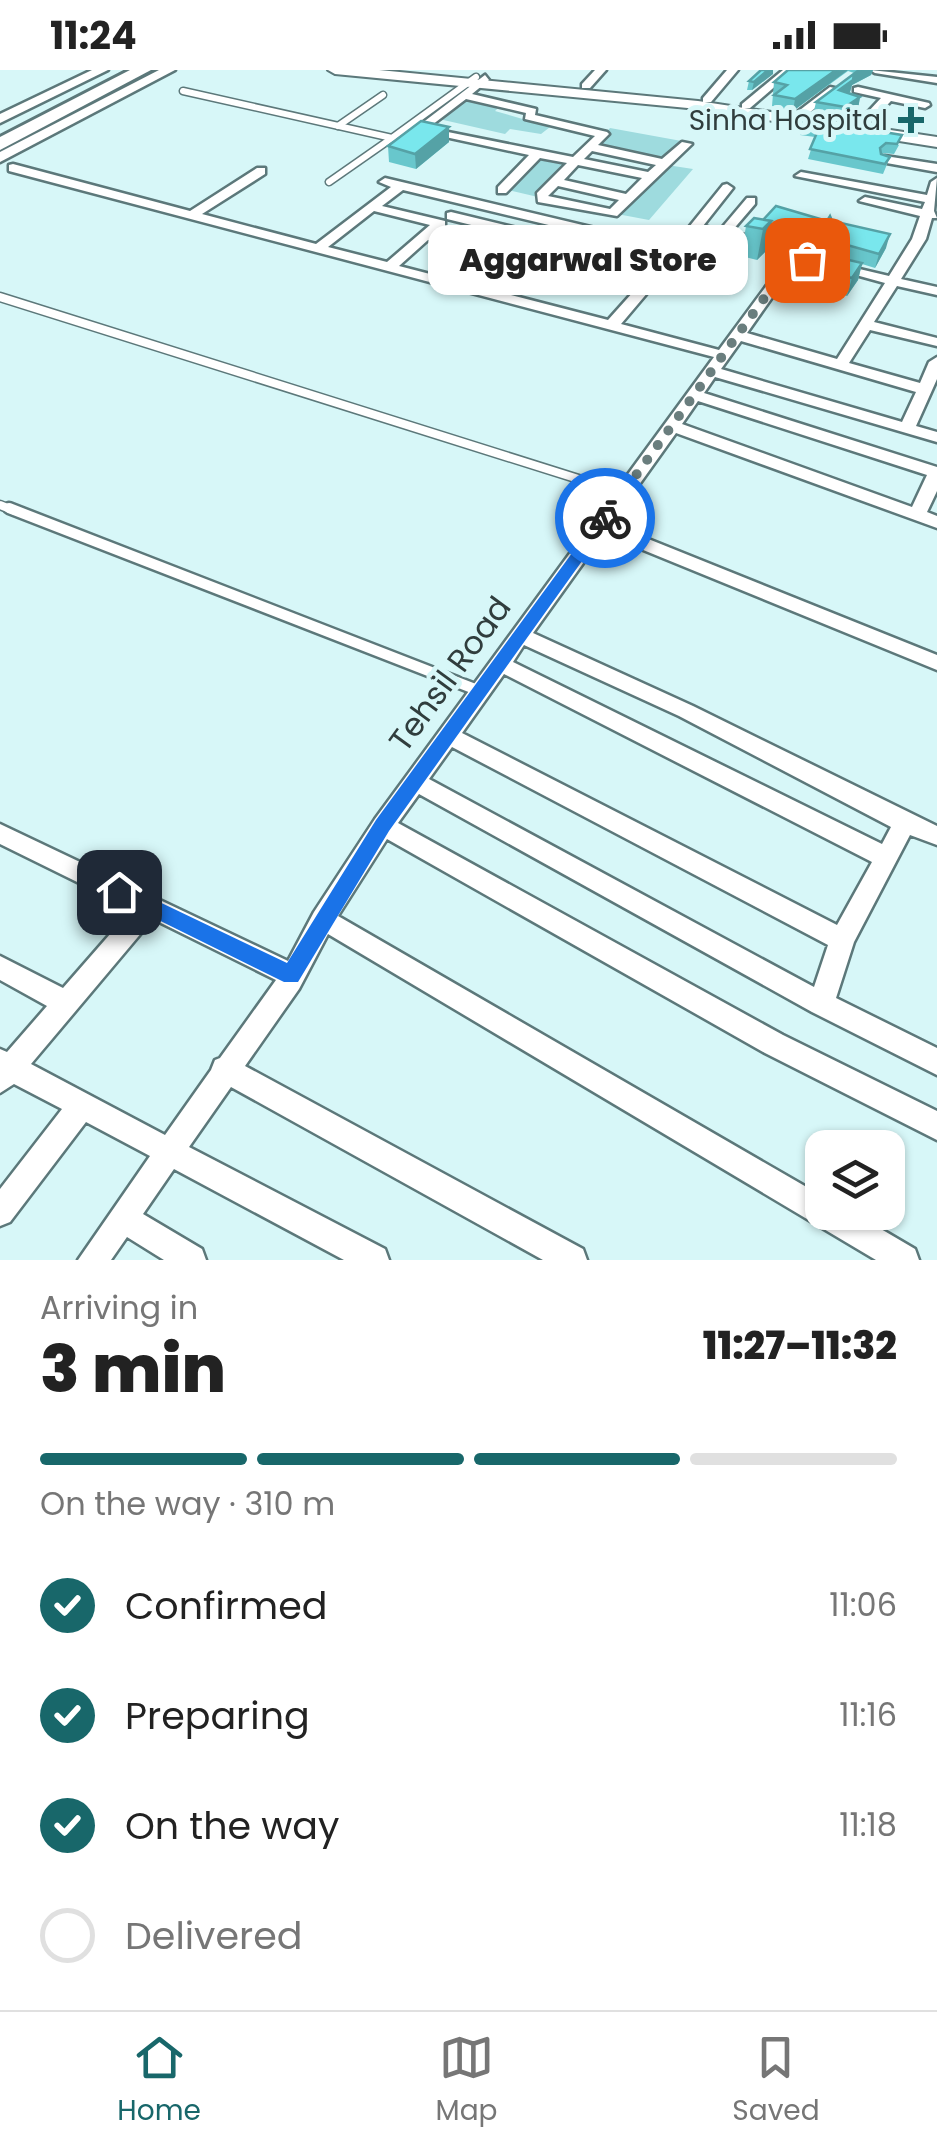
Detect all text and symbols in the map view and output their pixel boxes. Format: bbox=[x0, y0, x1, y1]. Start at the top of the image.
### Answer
text: 11:24 bbox=[50, 9, 137, 62]
place label: Sinha Hospital bbox=[689, 101, 888, 140]
marker: Sinha Hospital bbox=[898, 107, 924, 133]
pin bbox=[765, 218, 850, 303]
callout: Aggarwal Store bbox=[427, 225, 747, 295]
icon: bag bbox=[780, 233, 835, 288]
text: Aggarwal Store bbox=[459, 237, 717, 282]
courier bbox=[555, 468, 655, 568]
icon: bike bbox=[578, 491, 633, 546]
street label: Tehsil Road bbox=[378, 587, 521, 760]
pin bbox=[77, 850, 162, 935]
icon: home bbox=[92, 865, 147, 920]
map controls bbox=[805, 1130, 905, 1230]
button: layers bbox=[805, 1130, 905, 1230]
text: Arriving in bbox=[40, 1285, 198, 1330]
text: 11:27–11:32 bbox=[703, 1319, 897, 1372]
text: 3 min bbox=[40, 1324, 226, 1415]
text: On the way · 310 m bbox=[40, 1481, 335, 1526]
icon: check bbox=[40, 1578, 95, 1633]
text: Confirmed bbox=[125, 1579, 327, 1632]
text: 11:06 bbox=[829, 1582, 897, 1627]
icon: check bbox=[40, 1688, 95, 1743]
text: Preparing bbox=[125, 1689, 310, 1742]
text: 11:16 bbox=[839, 1692, 897, 1737]
icon: check bbox=[40, 1798, 95, 1853]
text: On the way bbox=[125, 1799, 339, 1852]
text: 11:18 bbox=[839, 1802, 897, 1847]
text: Delivered bbox=[125, 1909, 302, 1962]
tab: Home bbox=[117, 2030, 201, 2132]
tab: Map bbox=[436, 2030, 498, 2132]
tab: Saved bbox=[732, 2030, 820, 2132]

